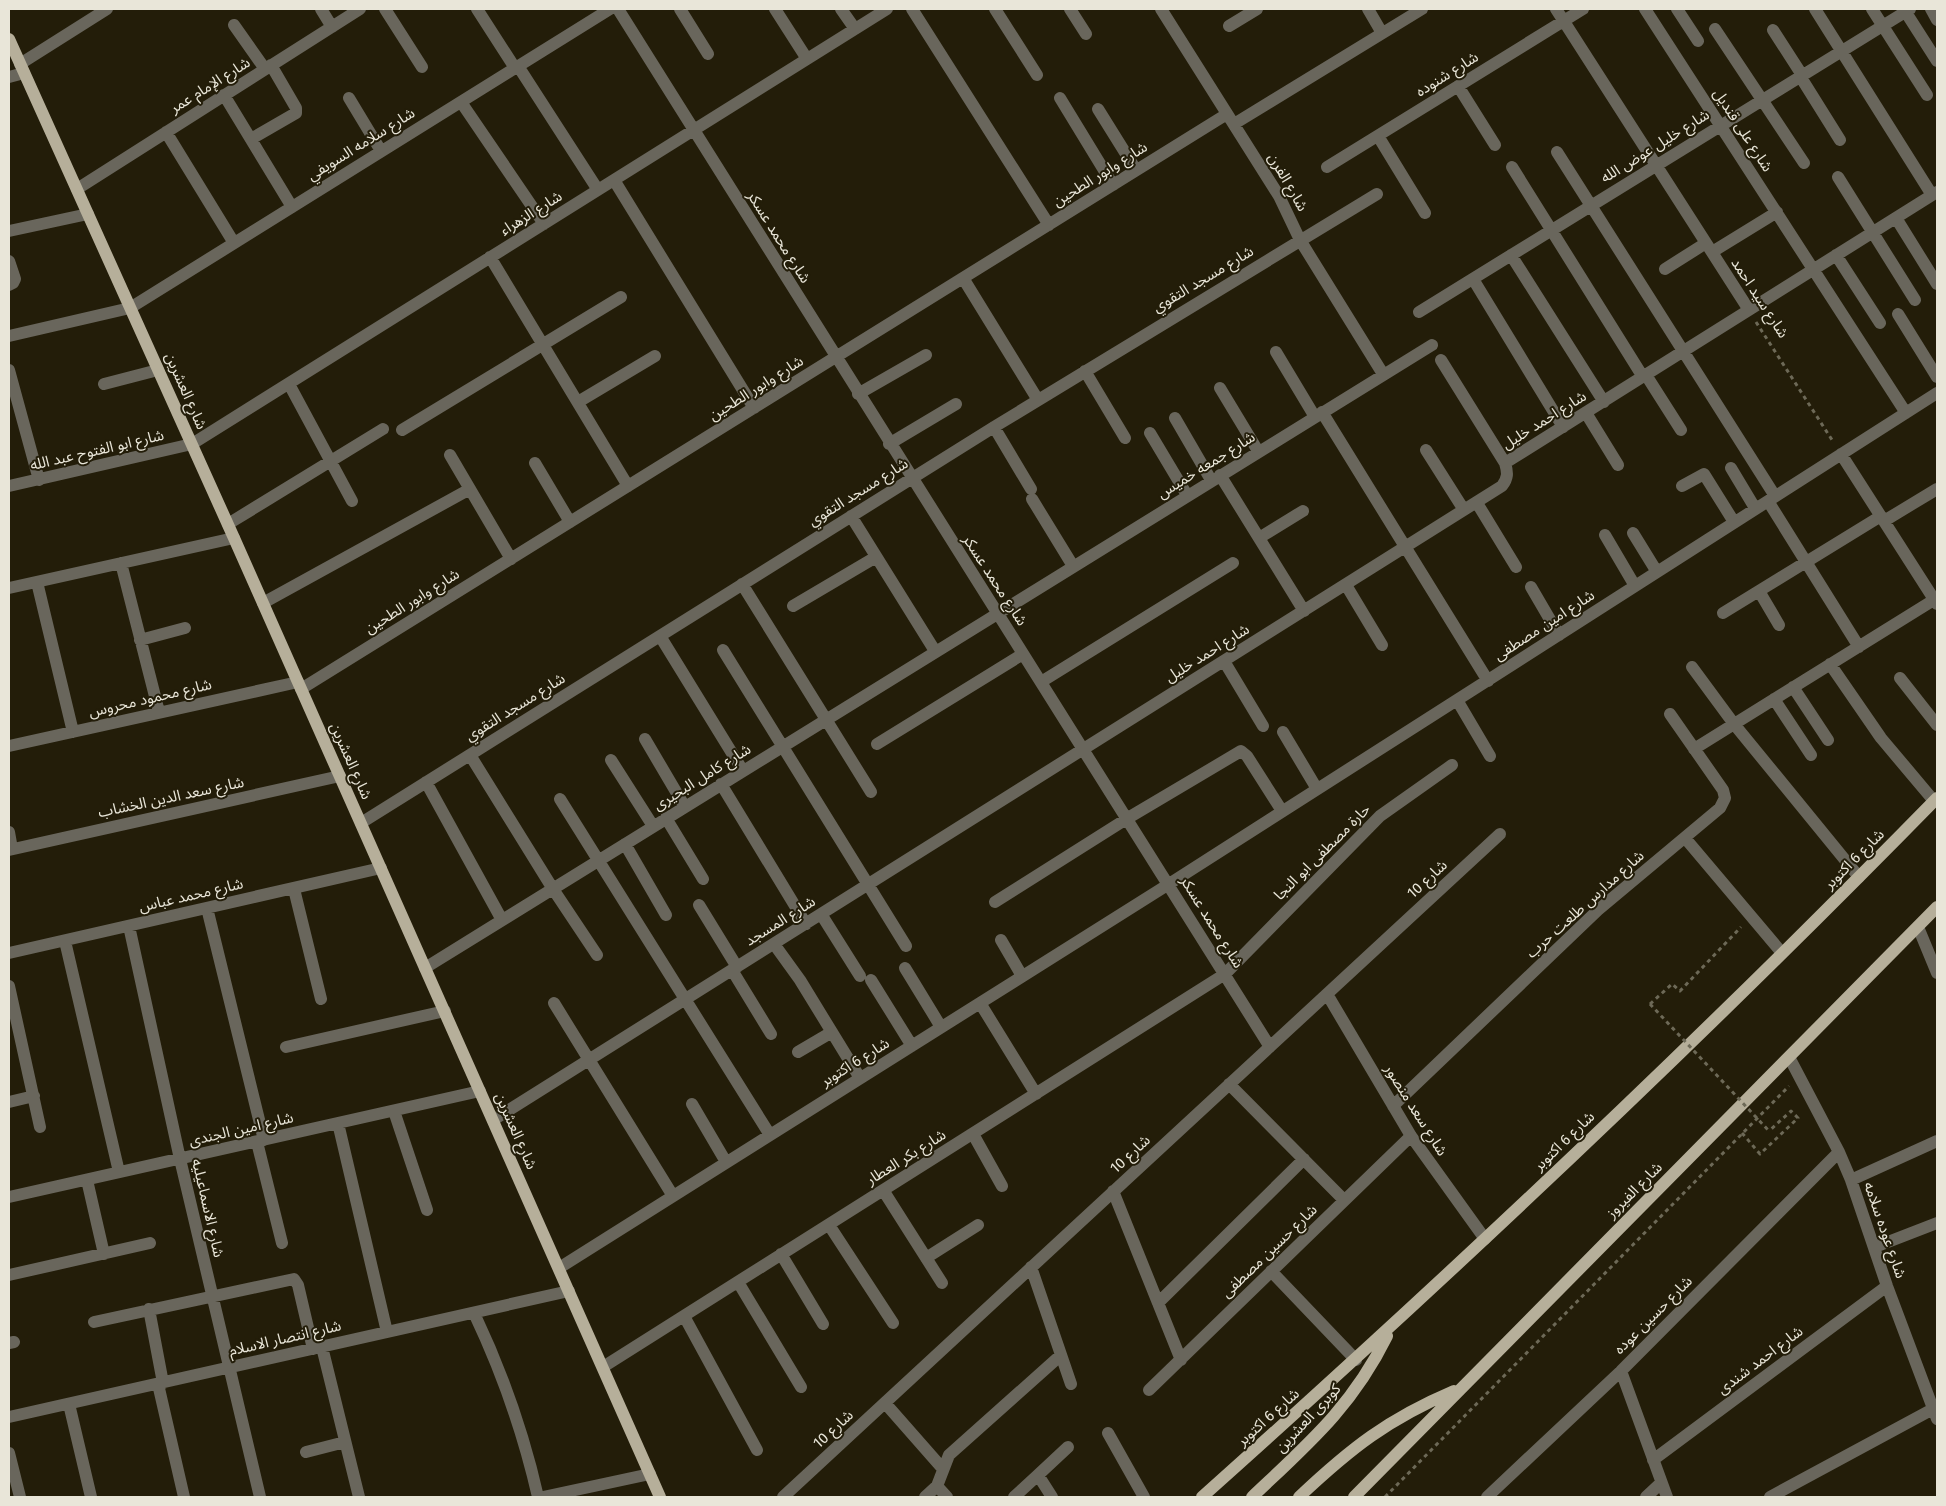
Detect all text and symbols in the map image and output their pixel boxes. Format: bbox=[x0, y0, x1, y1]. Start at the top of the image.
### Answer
street label: شارع شنوده bbox=[1412, 48, 1483, 103]
street label: شارع الإمام عمر bbox=[166, 53, 255, 120]
street label: شارع على قنديل bbox=[1707, 85, 1777, 177]
street label: شارع سلامه السويفي bbox=[304, 104, 420, 187]
street label: شارع خليل عوض الله bbox=[1597, 105, 1714, 189]
street label: شارع وابور الطحين bbox=[1049, 138, 1152, 213]
street label: شارع الفرن bbox=[1262, 150, 1312, 216]
street label: شارع الزهراء bbox=[497, 187, 567, 242]
street label: شارع محمد عسكر bbox=[740, 187, 815, 288]
street label: شارع مسجد التقوي bbox=[1149, 242, 1258, 319]
street label: شارع سيد احمد bbox=[1725, 255, 1793, 343]
street label: شارع العشرين bbox=[158, 350, 211, 434]
street label: شارع وابور الطحين bbox=[705, 352, 808, 427]
street label: شارع احمد خليل bbox=[1498, 387, 1591, 456]
street label: شارع ابو الفتوح عبد الله bbox=[28, 426, 167, 477]
street label: شارع جمعه خميس bbox=[1154, 428, 1260, 505]
street label: شارع مسجد التقوي bbox=[805, 454, 913, 532]
street label: شارع محمد عسكر bbox=[956, 530, 1031, 631]
street label: شارع وابور الطحين bbox=[361, 565, 464, 640]
street label: شارع امين مصطفى bbox=[1490, 586, 1600, 667]
street label: شارع احمد خليل bbox=[1161, 620, 1254, 689]
street label: شارع مسجد التقوي bbox=[462, 669, 570, 747]
street label: شارع محمود محروس bbox=[87, 675, 214, 724]
street label: شارع العشرين bbox=[323, 720, 376, 804]
street label: شارع كامل البحيرى bbox=[650, 740, 756, 817]
street label: شارع سعد الدين الخشاب bbox=[96, 773, 246, 824]
street label: حارة مصطفى ابو النجا bbox=[1270, 800, 1374, 904]
street label: شارع 6 اكتوبر bbox=[1819, 825, 1890, 896]
street label: شارع مدارس طلعت حرب bbox=[1522, 846, 1650, 964]
street label: شارع 10 bbox=[1403, 856, 1453, 904]
street label: شارع محمد عسكر bbox=[1173, 872, 1248, 973]
street label: شارع محمد عباس bbox=[137, 874, 246, 919]
street label: شارع المسجد bbox=[741, 892, 820, 952]
street label: شارع 6 اكتوبر bbox=[816, 1034, 894, 1093]
street label: شارع سعد منصور bbox=[1378, 1060, 1451, 1161]
street label: شارع العشرين bbox=[488, 1090, 541, 1174]
street label: شارع 6 اكتوبر bbox=[1529, 1107, 1600, 1177]
street label: شارع امين الجندى bbox=[187, 1108, 296, 1153]
street label: شارع بكر العطار bbox=[862, 1125, 951, 1192]
street label: شارع 10 bbox=[1106, 1131, 1156, 1179]
street label: شارع الاسماعيليه bbox=[185, 1157, 228, 1260]
street label: شارع الفيروز bbox=[1602, 1158, 1668, 1225]
street label: شارع عوده سلامه bbox=[1857, 1179, 1910, 1282]
street label: شارع حسين مصطفى bbox=[1217, 1200, 1323, 1304]
street label: شارع حسين عوده bbox=[1610, 1272, 1698, 1360]
street label: شارع انتصار الاسلام bbox=[227, 1316, 344, 1363]
street label: شارع احمد شندى bbox=[1714, 1322, 1808, 1400]
street label: كوبرى العشرين bbox=[1272, 1379, 1345, 1456]
street label: شارع 6 اكتوبر bbox=[1232, 1384, 1305, 1453]
street label: شارع 10 bbox=[809, 1406, 859, 1454]

